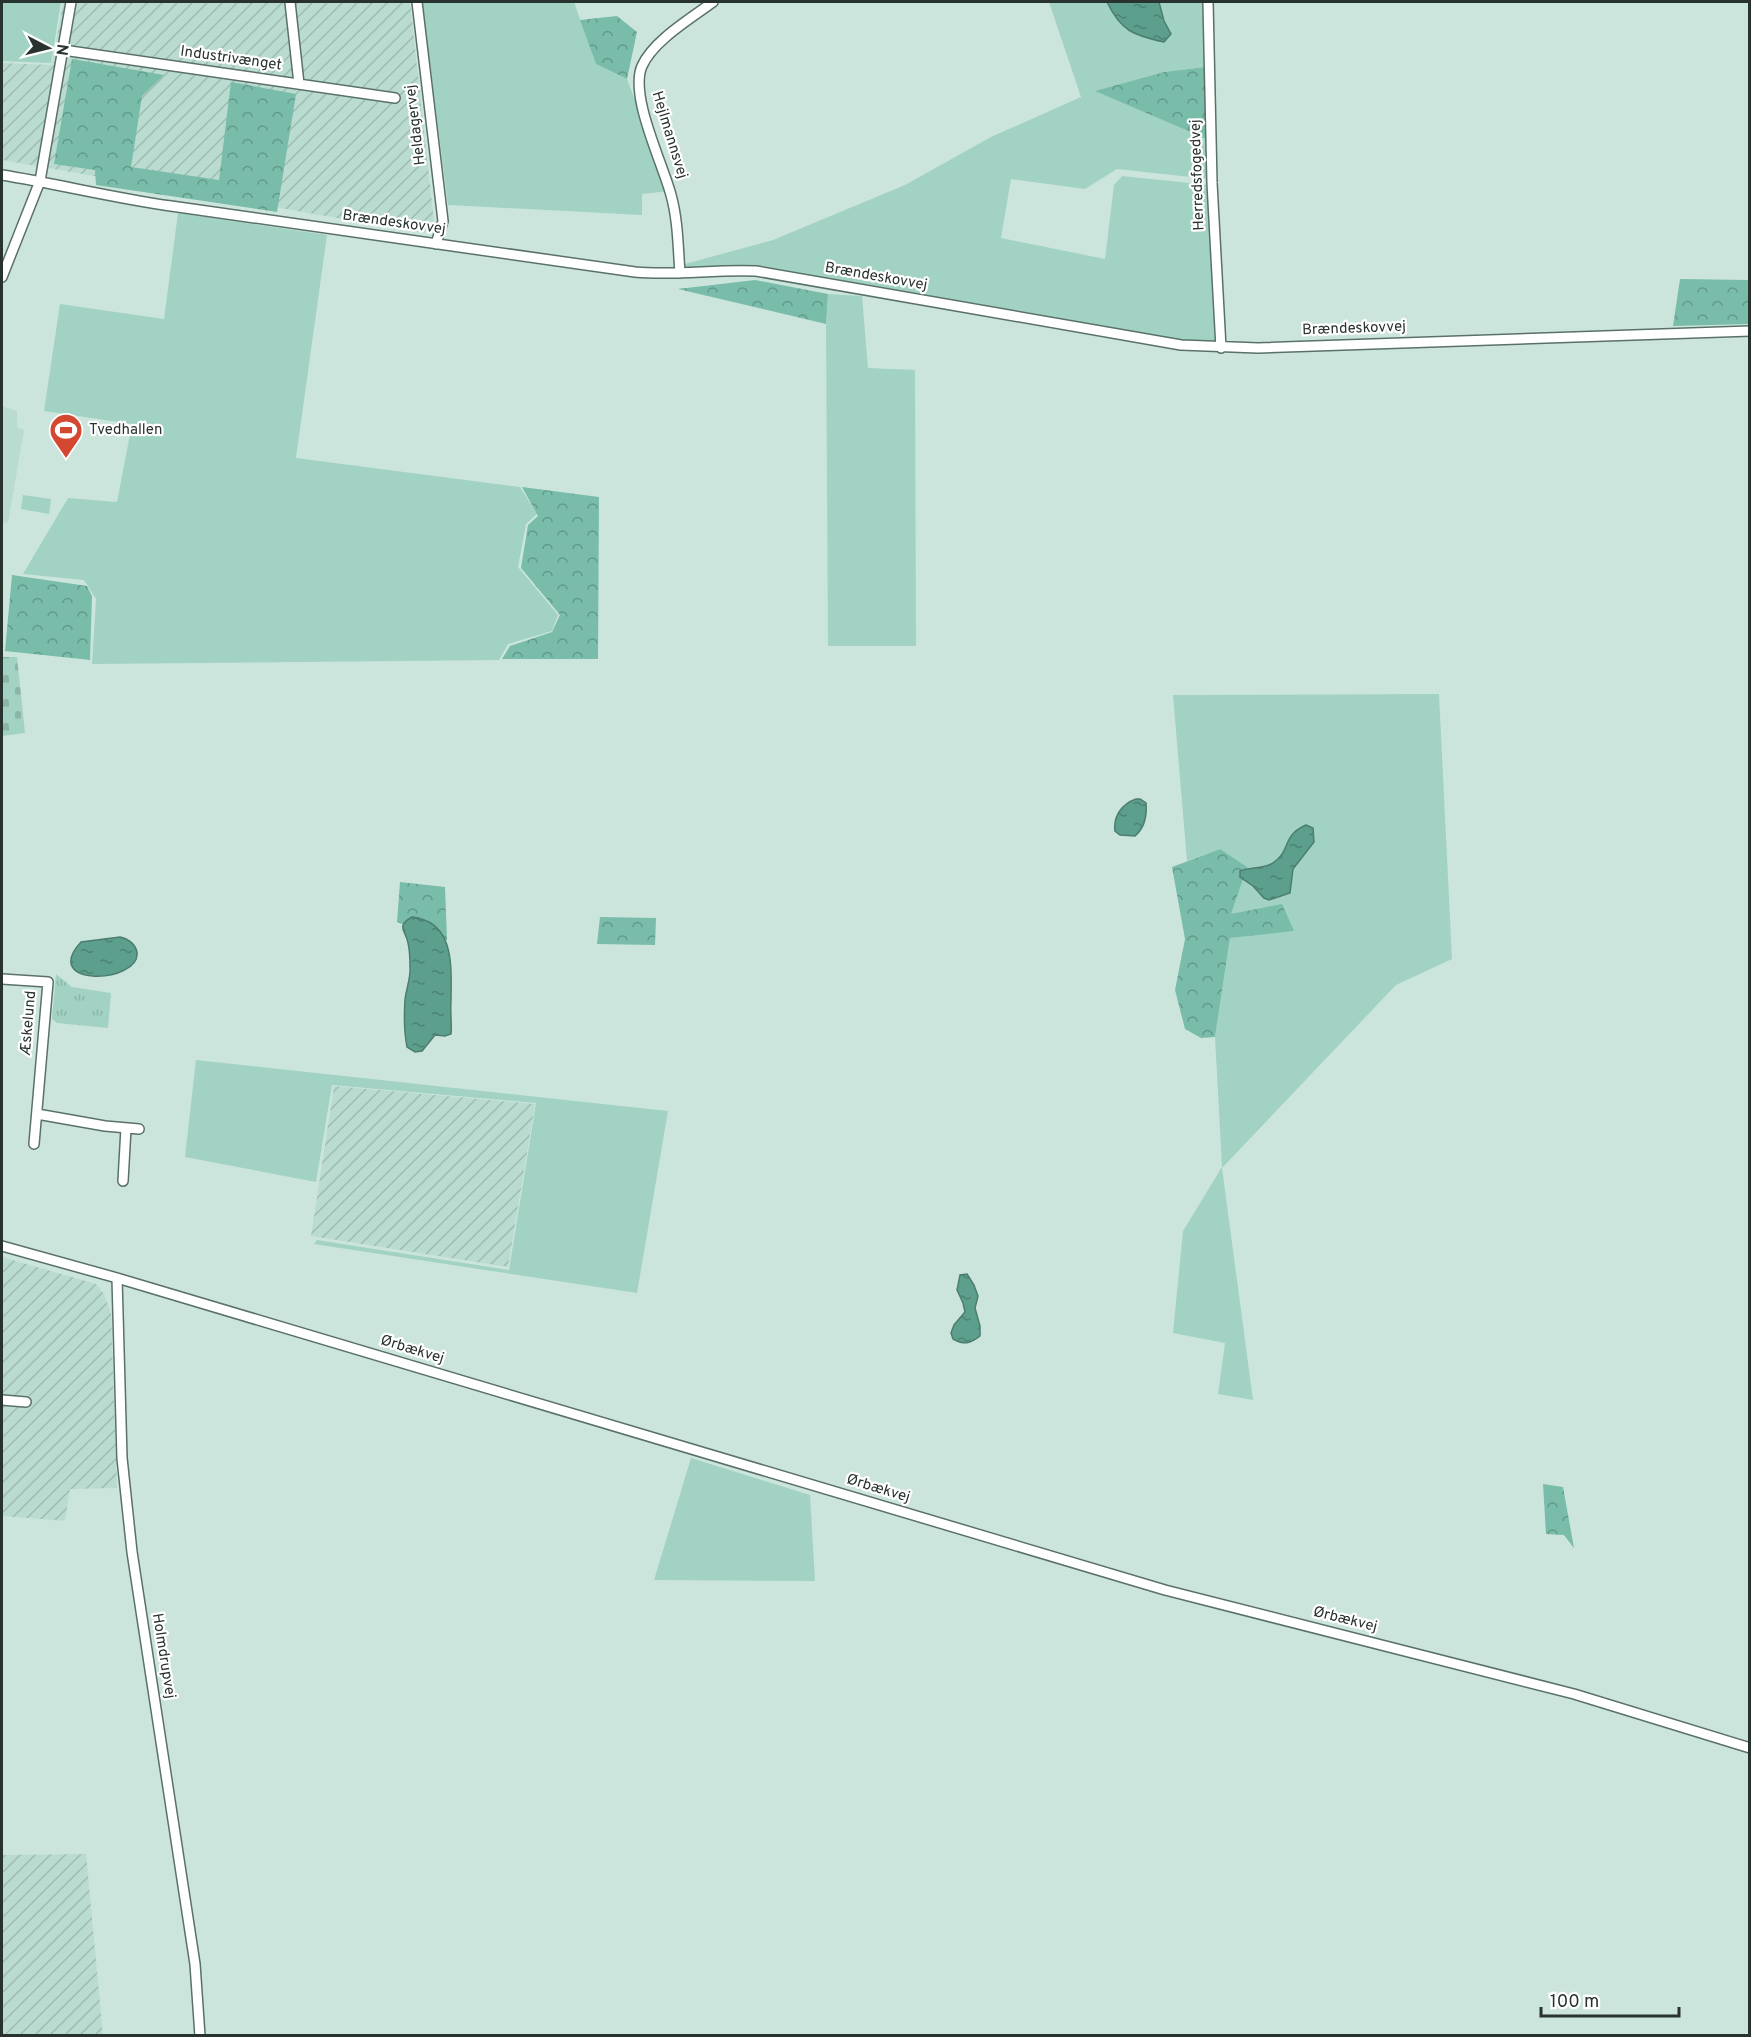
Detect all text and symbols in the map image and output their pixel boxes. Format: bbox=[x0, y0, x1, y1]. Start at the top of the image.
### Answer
north arrow bbox=[18, 18, 78, 78]
street label: Industrivænget bbox=[179, 42, 283, 76]
text: N bbox=[50, 43, 72, 57]
street label: Heldagervej bbox=[402, 84, 430, 166]
street label: Hejlmannsvej bbox=[647, 89, 691, 181]
street label: Herredsfogedvej bbox=[1187, 119, 1209, 231]
street label: Brændeskovvej bbox=[341, 206, 447, 240]
street label: Brændeskovvej bbox=[823, 259, 929, 295]
street label: Brændeskovvej bbox=[1302, 318, 1406, 340]
sports icon: Tvedhallen bbox=[48, 412, 84, 459]
place label: Tvedhallen bbox=[89, 421, 162, 440]
street label: Æskelund bbox=[17, 990, 41, 1057]
street label: Ørbækvej bbox=[378, 1331, 446, 1369]
street label: Ørbækvej bbox=[844, 1470, 912, 1508]
street label: Ørbækvej bbox=[1311, 1603, 1379, 1637]
street label: Holmdrupvej bbox=[147, 1612, 179, 1700]
scale bar bbox=[1541, 1980, 1679, 2018]
text: 100 m bbox=[1550, 1991, 1599, 2014]

